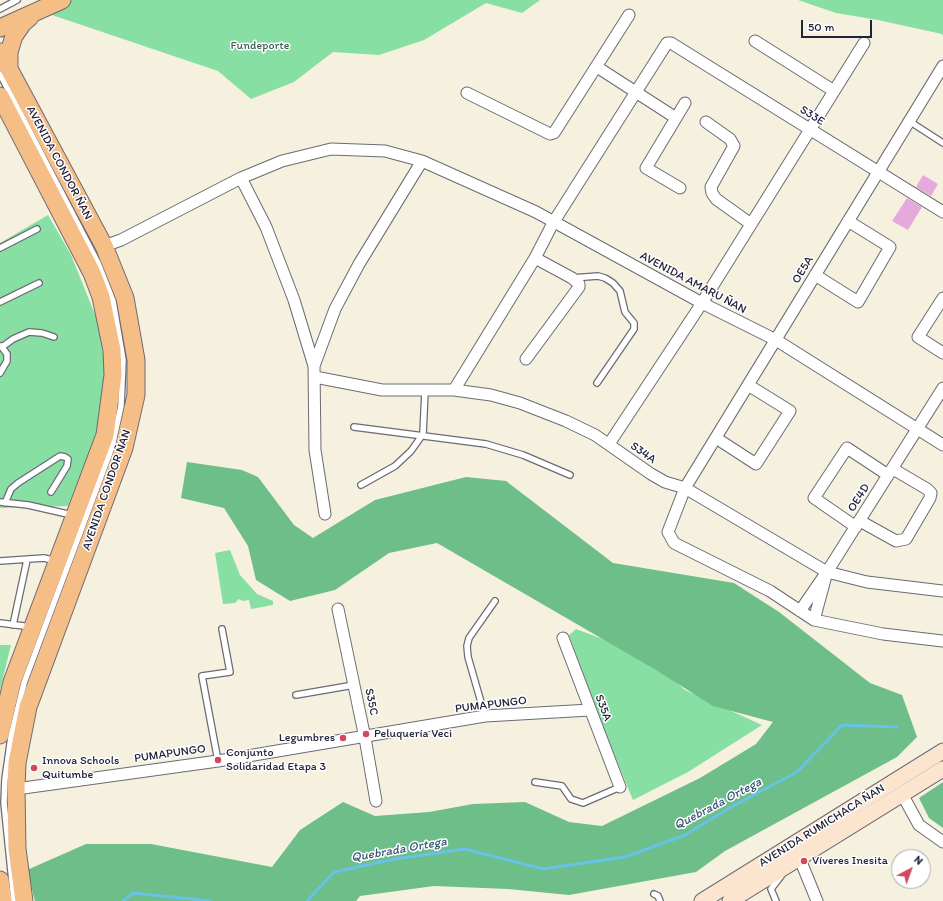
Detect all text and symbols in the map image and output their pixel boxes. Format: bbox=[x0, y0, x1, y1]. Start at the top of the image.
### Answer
scale bar bbox=[803, 12, 874, 38]
text: 50 m bbox=[808, 20, 834, 34]
park label: Fundeporte bbox=[230, 39, 290, 53]
street label: S33E bbox=[797, 103, 827, 129]
street label: AVENIDA CONDOR ÑAN bbox=[23, 104, 95, 222]
street label: AVENIDA AMARU ÑAN bbox=[637, 249, 749, 317]
street label: OE5A bbox=[789, 254, 817, 286]
street label: AVENIDA CONDOR ÑAN bbox=[80, 428, 134, 552]
street label: S34A bbox=[627, 439, 659, 467]
street label: OE4D bbox=[845, 481, 873, 515]
street label: S35C bbox=[361, 687, 381, 717]
street label: PUMAPUNGO bbox=[454, 693, 528, 717]
street label: S35A bbox=[591, 693, 615, 723]
place label: Peluquería Veci bbox=[374, 727, 452, 741]
marker: Peluquería Veci bbox=[361, 729, 371, 739]
place label: Legumbres bbox=[279, 731, 335, 745]
marker: Legumbres bbox=[338, 733, 348, 743]
street label: PUMAPUNGO bbox=[133, 742, 207, 766]
place label: Conjunto Solidaridad Etapa 3 bbox=[226, 746, 326, 774]
place label: Innova Schools Quitumbe bbox=[42, 754, 119, 782]
marker: Conjunto Solidaridad Etapa 3 bbox=[213, 755, 223, 765]
marker: Innova Schools Quitumbe bbox=[29, 763, 39, 773]
water label: Quebrada Ortega bbox=[672, 774, 764, 834]
street label: AVENIDA RUMICHACA ÑAN bbox=[756, 781, 888, 871]
water label: Quebrada Ortega bbox=[350, 834, 448, 866]
north arrow bbox=[891, 849, 931, 889]
text: N bbox=[911, 853, 926, 868]
place label: Víveres Inesita bbox=[812, 854, 888, 868]
marker: Víveres Inesita bbox=[799, 856, 809, 866]

